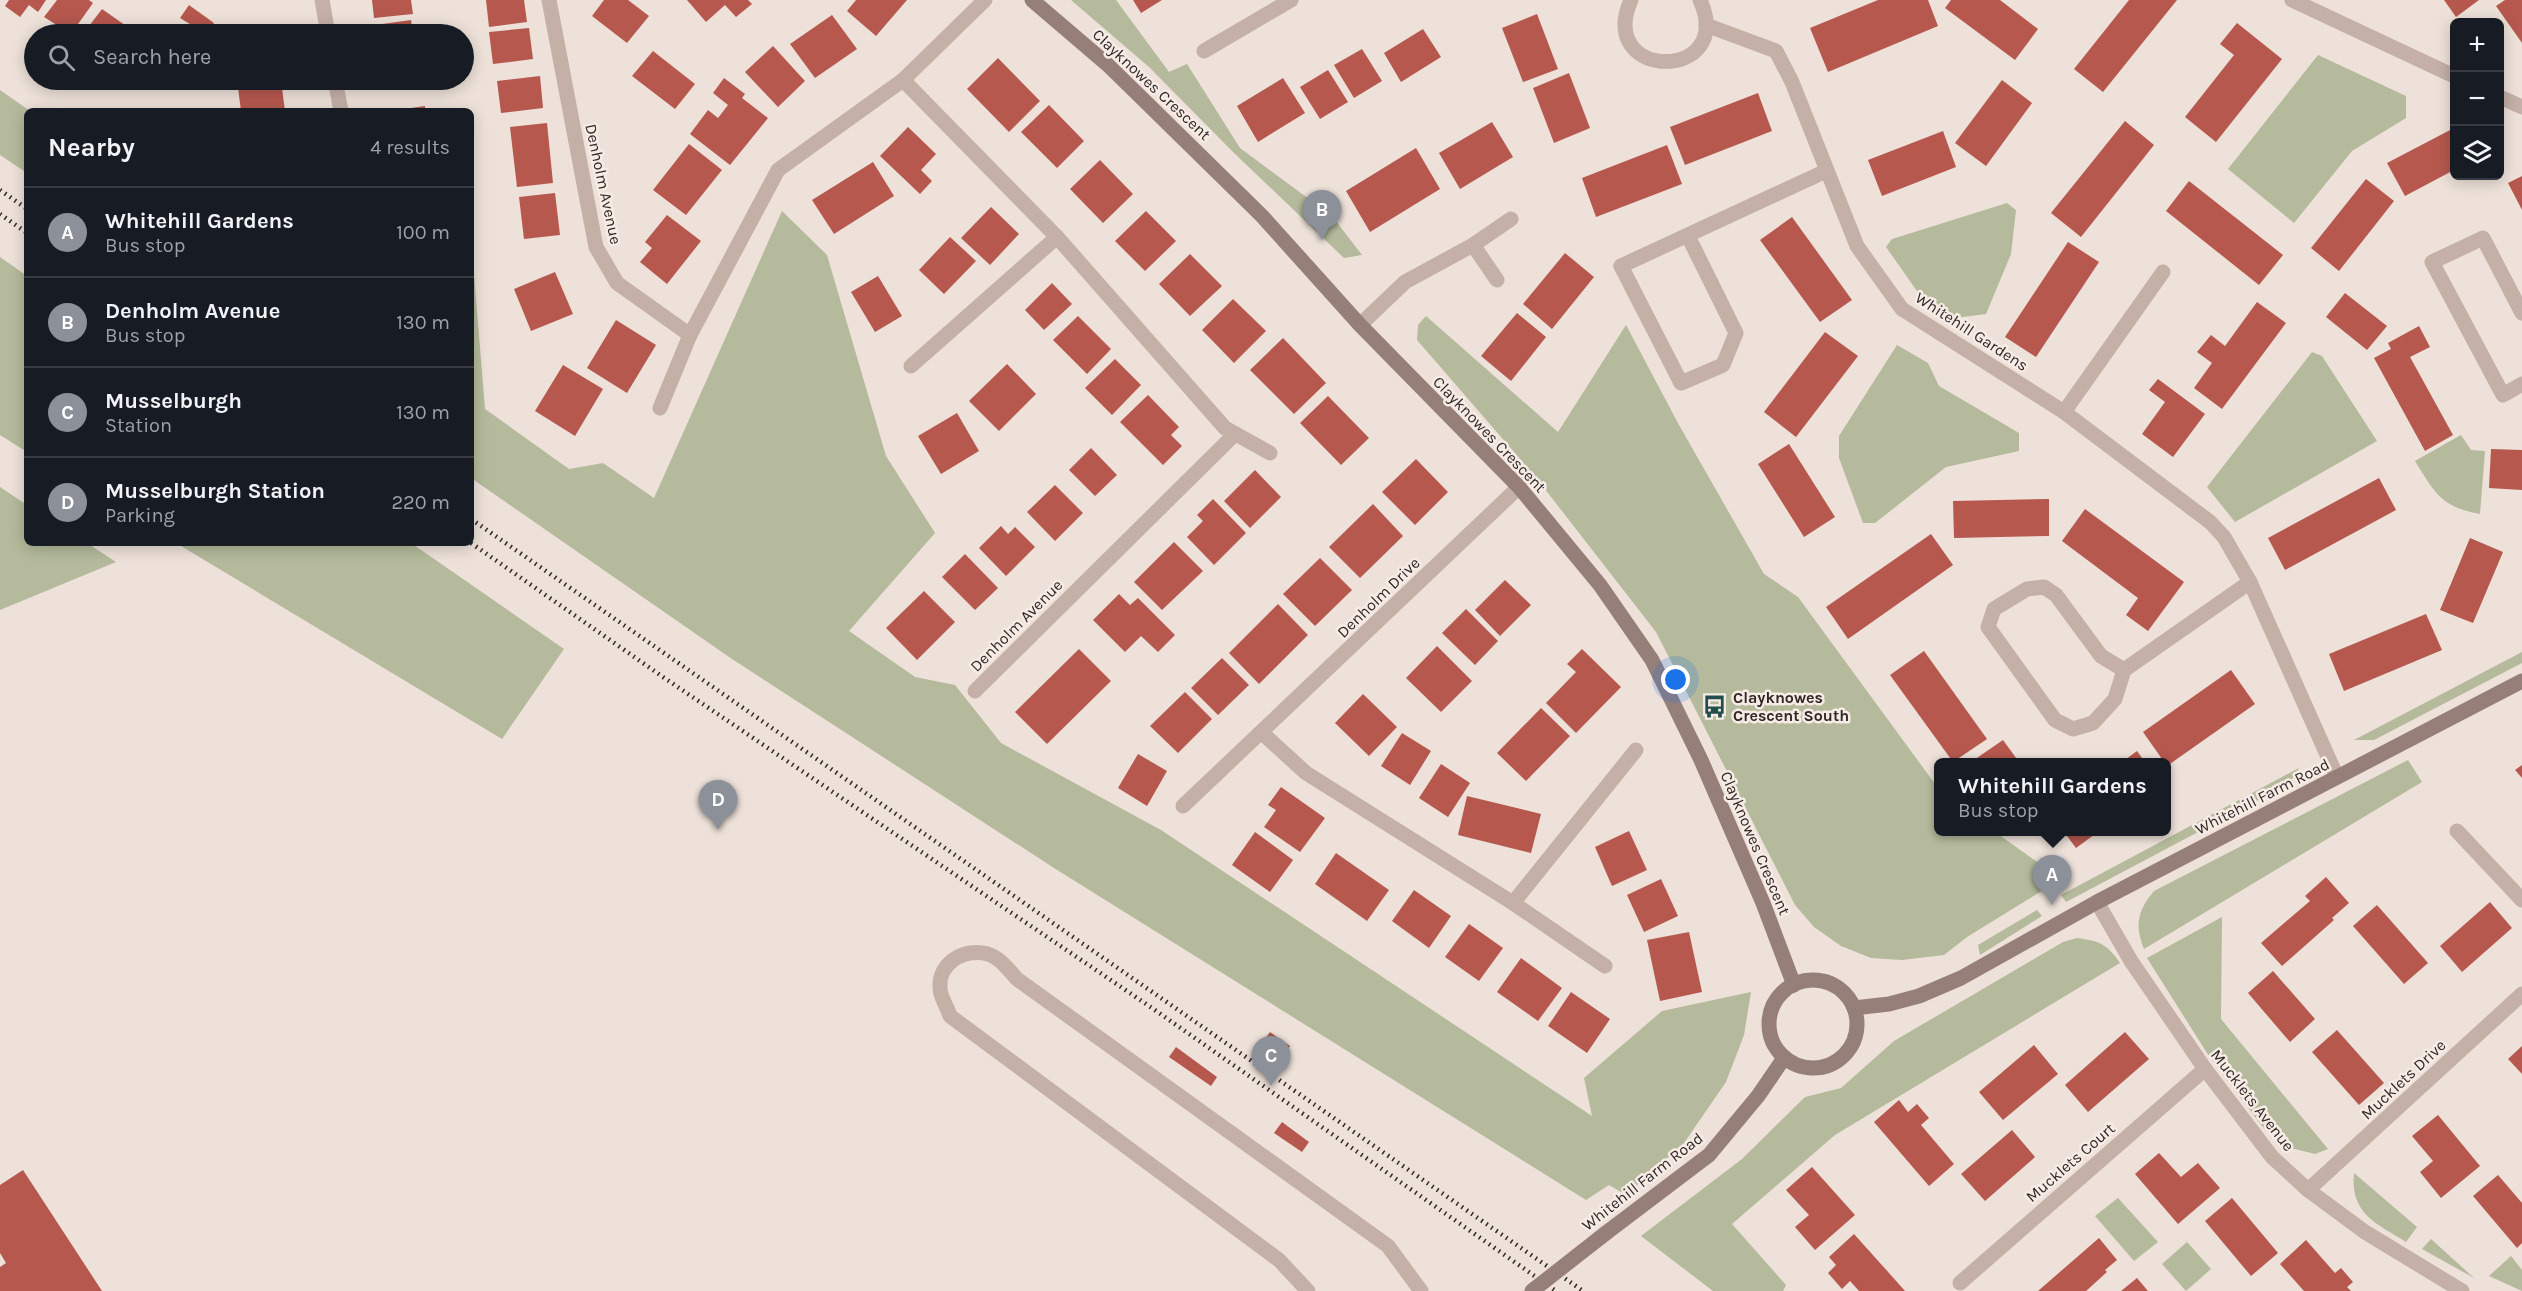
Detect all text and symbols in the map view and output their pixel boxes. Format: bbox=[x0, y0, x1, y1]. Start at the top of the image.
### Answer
map controls bbox=[2450, 18, 2504, 180]
button: + bbox=[2450, 18, 2504, 72]
search box bbox=[24, 24, 474, 90]
street label: Clayknowes Crescent bbox=[1089, 25, 1215, 144]
icon: search bbox=[45, 41, 78, 74]
text: Search here bbox=[93, 44, 211, 70]
button: − bbox=[2450, 72, 2504, 126]
street label: Denholm Avenue bbox=[581, 122, 626, 246]
button: layers bbox=[2450, 126, 2504, 180]
text: Nearby bbox=[48, 132, 135, 163]
text: 4 results bbox=[370, 136, 450, 159]
pin: B bbox=[1302, 190, 1342, 240]
text: Whitehill Gardens bbox=[105, 208, 294, 234]
text: A bbox=[61, 221, 74, 244]
text: 100 m bbox=[396, 221, 450, 244]
text: Bus stop bbox=[105, 234, 185, 257]
street label: Whitehill Gardens bbox=[1912, 288, 2032, 375]
text: Denholm Avenue bbox=[105, 298, 280, 324]
text: B bbox=[61, 311, 74, 334]
text: 130 m bbox=[396, 311, 450, 334]
text: Bus stop bbox=[105, 324, 185, 347]
street label: Clayknowes Crescent bbox=[1429, 372, 1550, 496]
text: Musselburgh bbox=[105, 388, 242, 414]
text: C bbox=[61, 401, 74, 424]
text: 130 m bbox=[396, 401, 450, 424]
text: Station bbox=[105, 414, 172, 437]
text: Musselburgh Station bbox=[105, 478, 325, 504]
text: D bbox=[61, 491, 74, 514]
text: 220 m bbox=[391, 491, 450, 514]
text: Parking bbox=[105, 504, 175, 527]
street label: Denholm Drive bbox=[1333, 553, 1424, 642]
street label: Denholm Avenue bbox=[966, 575, 1066, 675]
your location bbox=[1661, 665, 1690, 694]
place label: Clayknowes Crescent South bbox=[1733, 688, 1849, 725]
bus stop icon: Clayknowes Crescent South bbox=[1702, 693, 1728, 719]
street label: Whitehill Farm Road bbox=[2192, 754, 2333, 839]
popup bbox=[1934, 758, 2171, 836]
street label: Clayknowes Crescent bbox=[1717, 768, 1794, 918]
text: Whitehill Gardens bbox=[1958, 773, 2147, 799]
pin: D bbox=[698, 780, 738, 830]
text: Bus stop bbox=[1958, 799, 2039, 822]
pin: A bbox=[2032, 856, 2072, 905]
street label: Mucklets Drive bbox=[2357, 1035, 2450, 1123]
pin: C bbox=[1252, 1036, 1290, 1086]
street label: Mucklets Avenue bbox=[2207, 1046, 2298, 1155]
street label: Mucklets Court bbox=[2022, 1119, 2119, 1206]
street label: Whitehill Farm Road bbox=[1578, 1128, 1707, 1235]

